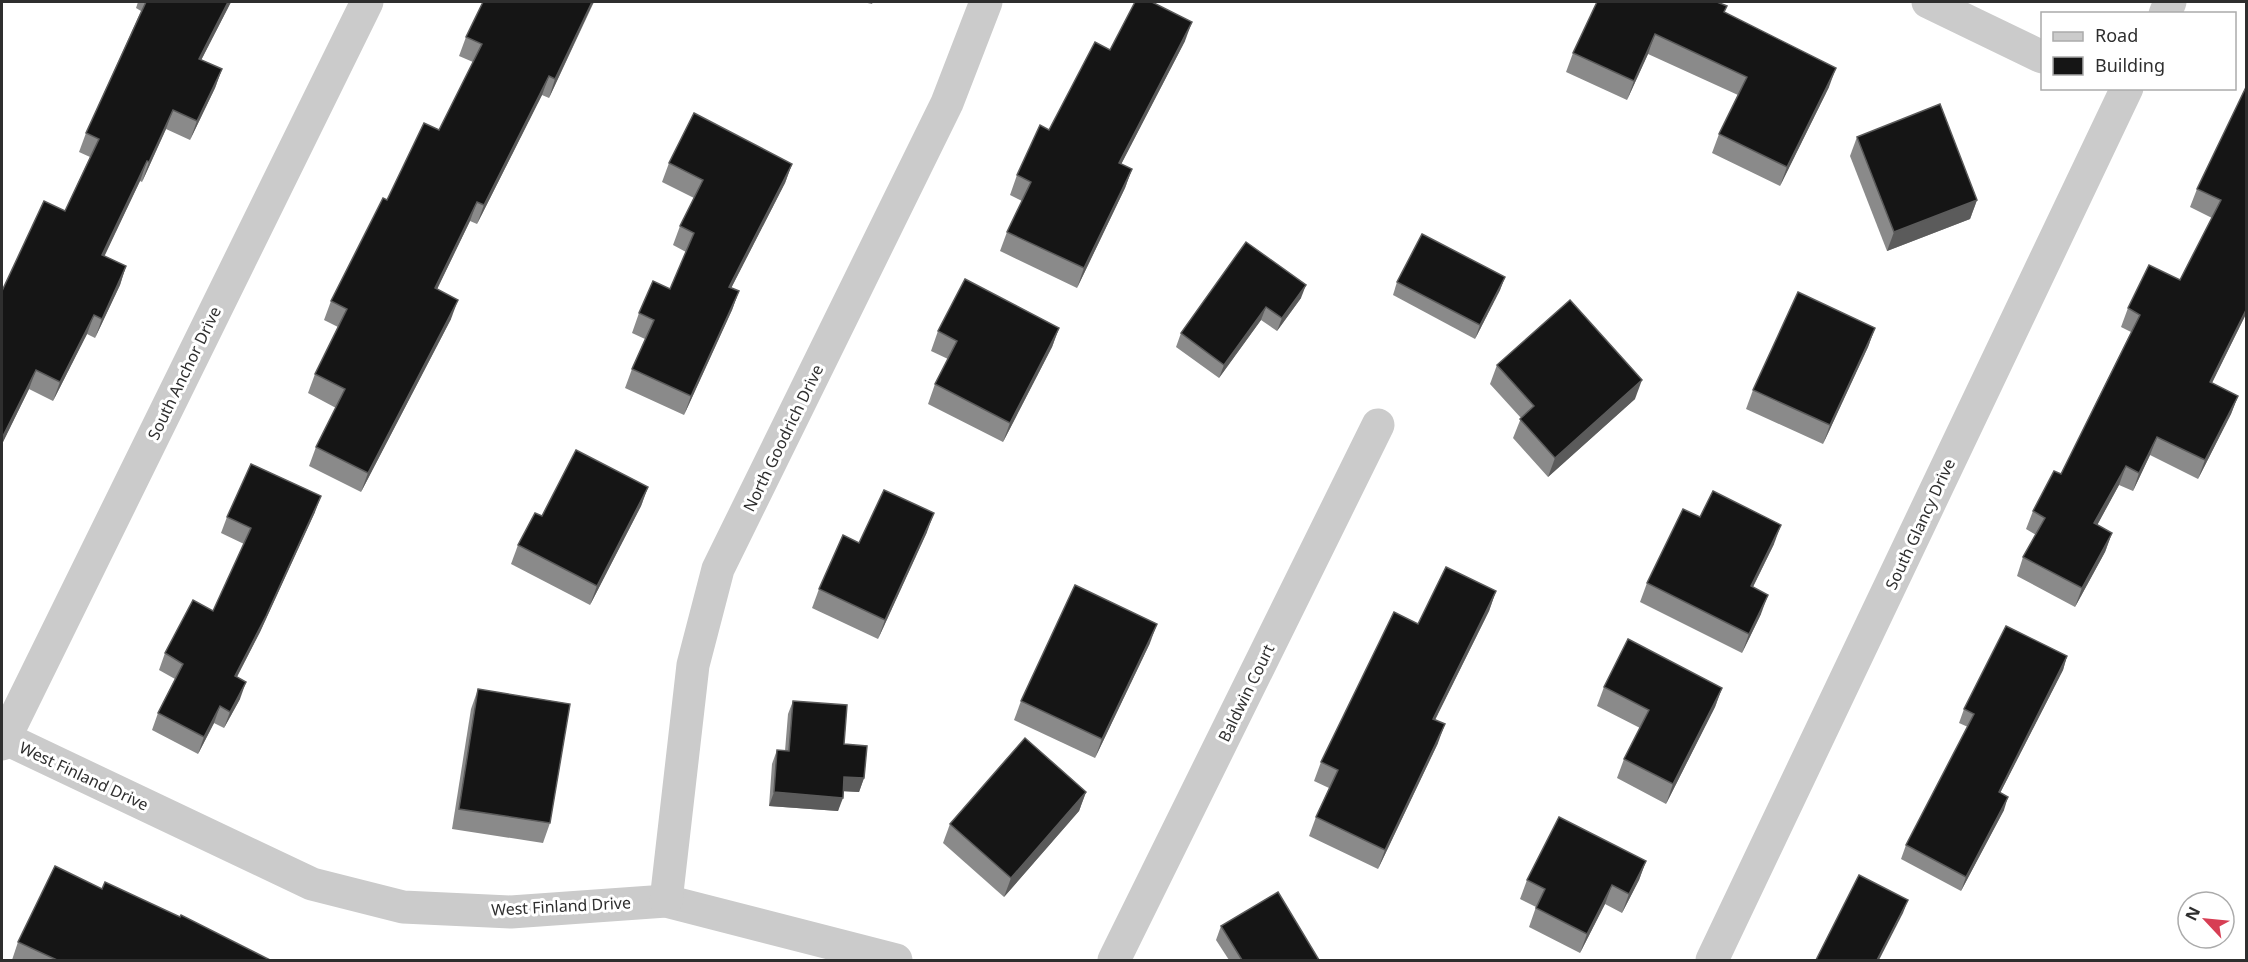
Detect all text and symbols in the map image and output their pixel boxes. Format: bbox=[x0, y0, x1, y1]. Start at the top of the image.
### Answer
legend bbox=[2041, 12, 2236, 90]
text: Road bbox=[2095, 23, 2138, 47]
text: Building bbox=[2095, 53, 2165, 77]
street label: South Anchor Drive bbox=[142, 303, 226, 443]
street label: North Goodrich Drive bbox=[738, 361, 828, 515]
street label: South Glancy Drive bbox=[1880, 455, 1960, 593]
street label: Baldwin Court bbox=[1213, 640, 1279, 746]
street label: West Finland Drive bbox=[16, 736, 152, 816]
north arrow bbox=[2176, 890, 2236, 950]
street label: West Finland Drive bbox=[490, 891, 632, 921]
text: N bbox=[2180, 903, 2205, 924]

